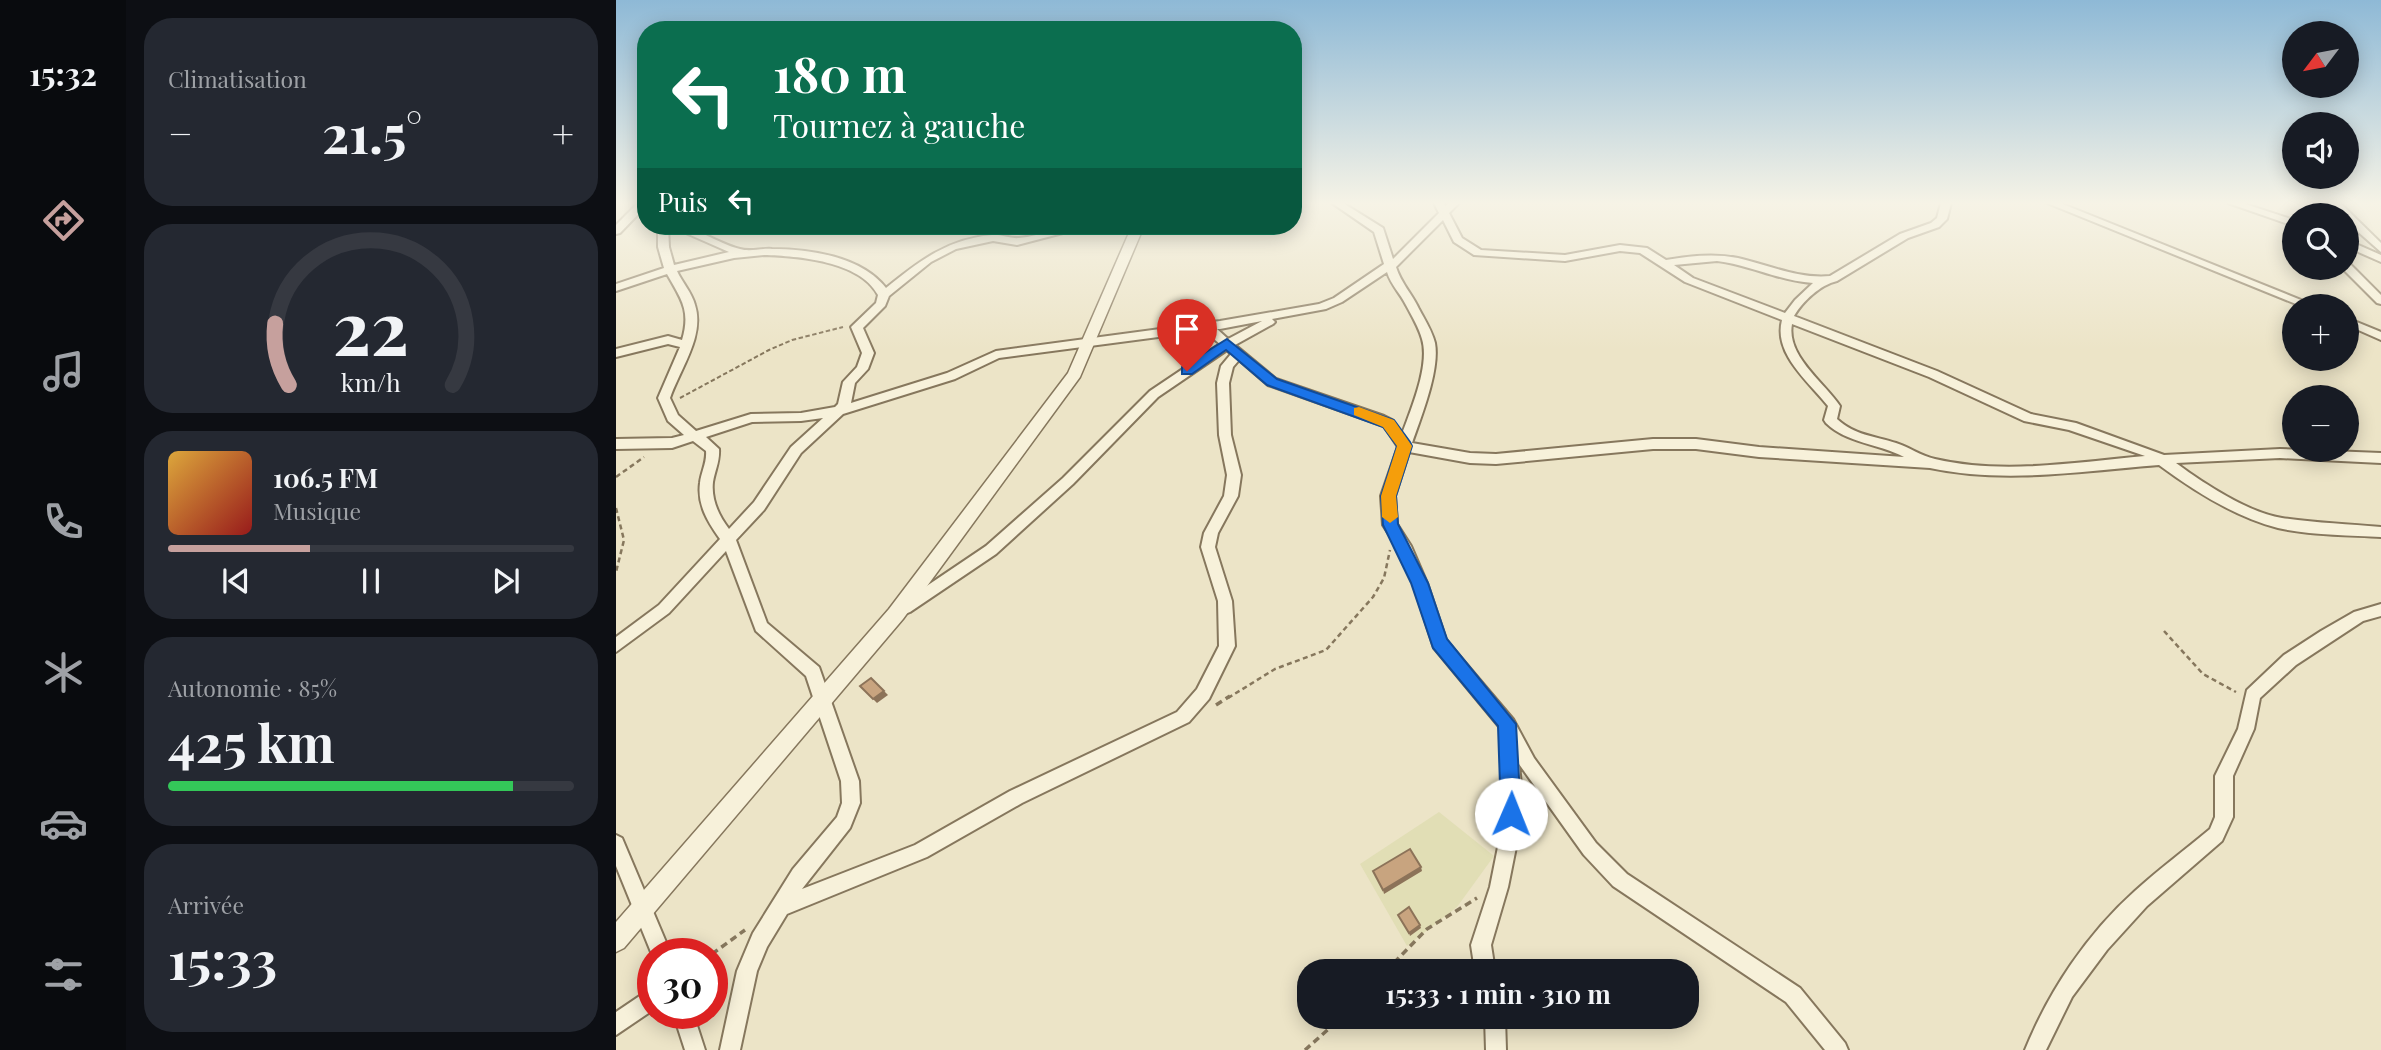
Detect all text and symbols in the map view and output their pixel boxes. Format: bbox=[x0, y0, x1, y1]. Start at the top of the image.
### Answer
north arrow bbox=[2282, 21, 2359, 98]
map controls bbox=[2282, 21, 2359, 462]
text: 180 m bbox=[773, 40, 907, 105]
icon: left bbox=[658, 49, 749, 140]
text: 15:32 bbox=[29, 51, 97, 94]
text: Climatisation bbox=[168, 63, 307, 94]
text: 21.5° bbox=[322, 98, 422, 167]
text: Tournez à gauche bbox=[773, 103, 1026, 146]
text: − bbox=[168, 107, 193, 158]
text: + bbox=[552, 107, 574, 158]
button: sound bbox=[2282, 112, 2359, 189]
icon: left bbox=[722, 182, 760, 220]
text: Puis bbox=[658, 184, 708, 219]
icon: directions bbox=[39, 196, 88, 245]
button: search bbox=[2282, 203, 2359, 280]
text: 22 bbox=[333, 276, 409, 373]
button: + bbox=[2282, 294, 2359, 371]
pin bbox=[1157, 299, 1217, 371]
icon: arrive bbox=[1168, 310, 1206, 348]
icon: music bbox=[39, 347, 88, 396]
text: km/h bbox=[341, 364, 401, 397]
button: − bbox=[2282, 385, 2359, 462]
text: 106.5 FM bbox=[273, 460, 378, 495]
text: Musique bbox=[273, 495, 361, 526]
icon: phone bbox=[39, 497, 88, 546]
icon: previous bbox=[217, 562, 255, 600]
icon: pause bbox=[352, 562, 390, 600]
icon: next bbox=[487, 562, 525, 600]
icon: climate bbox=[39, 648, 88, 697]
text: Autonomie · 85% bbox=[168, 672, 337, 703]
text: 425 km bbox=[168, 707, 335, 776]
position arrow bbox=[1474, 777, 1548, 851]
icon: car bbox=[39, 799, 88, 848]
text: Arrivée bbox=[168, 889, 244, 920]
text: 15:33 bbox=[168, 924, 277, 993]
speed limit sign: 30 bbox=[637, 938, 728, 1029]
icon: filters bbox=[39, 950, 88, 999]
text: 15:33 · 1 min · 310 m bbox=[1385, 976, 1611, 1011]

